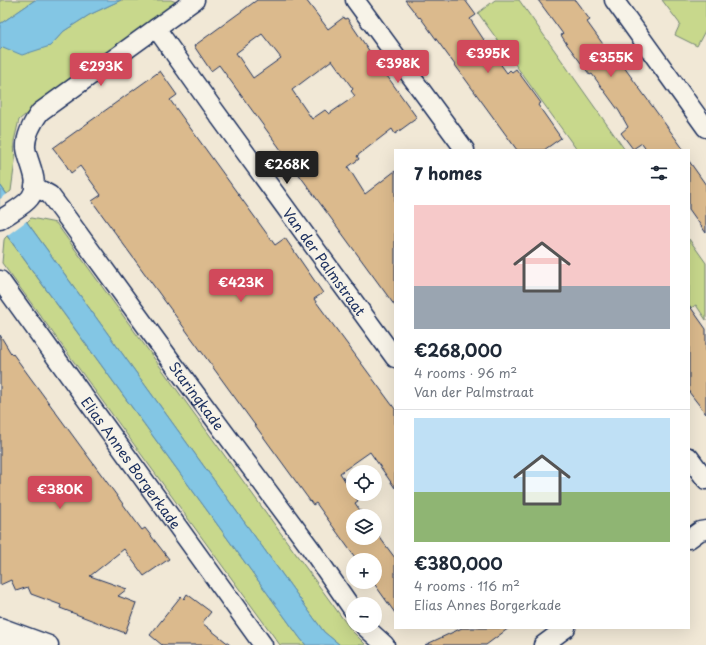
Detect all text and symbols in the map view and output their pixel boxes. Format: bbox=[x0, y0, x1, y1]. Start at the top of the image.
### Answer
pin: €395K bbox=[460, 40, 516, 74]
text: €395K bbox=[466, 43, 510, 62]
pin: €355K bbox=[583, 44, 639, 78]
text: €355K bbox=[589, 47, 633, 66]
pin: €398K bbox=[370, 50, 426, 84]
pin: €293K bbox=[73, 53, 129, 87]
text: €398K bbox=[376, 53, 420, 72]
text: €293K bbox=[79, 56, 123, 75]
pin: €268K bbox=[259, 151, 315, 185]
text: €268K bbox=[264, 154, 310, 173]
text: 7 homes bbox=[414, 160, 482, 186]
icon: filters bbox=[648, 162, 670, 184]
street label: Van der Palmstraat bbox=[278, 203, 371, 320]
icon: home bbox=[506, 231, 578, 303]
pin: €423K bbox=[213, 269, 269, 303]
text: €423K bbox=[218, 272, 264, 291]
text: €268,000 bbox=[414, 337, 502, 363]
street label: Staringkade bbox=[164, 357, 230, 434]
text: 4 rooms · 96 m² bbox=[414, 363, 517, 382]
text: Van der Palmstraat bbox=[414, 382, 534, 401]
street label: Elias Annes Borgerkade bbox=[77, 392, 186, 533]
icon: home bbox=[506, 444, 578, 516]
map controls bbox=[346, 465, 382, 633]
button: locate bbox=[346, 465, 382, 501]
pin: €380K bbox=[32, 476, 88, 510]
text: €380K bbox=[37, 479, 83, 498]
button: layers bbox=[346, 509, 382, 545]
text: €380,000 bbox=[414, 550, 503, 576]
button: + bbox=[346, 553, 382, 589]
text: 4 rooms · 116 m² bbox=[414, 576, 520, 595]
text: Elias Annes Borgerkade bbox=[414, 595, 561, 614]
button: − bbox=[346, 597, 382, 633]

